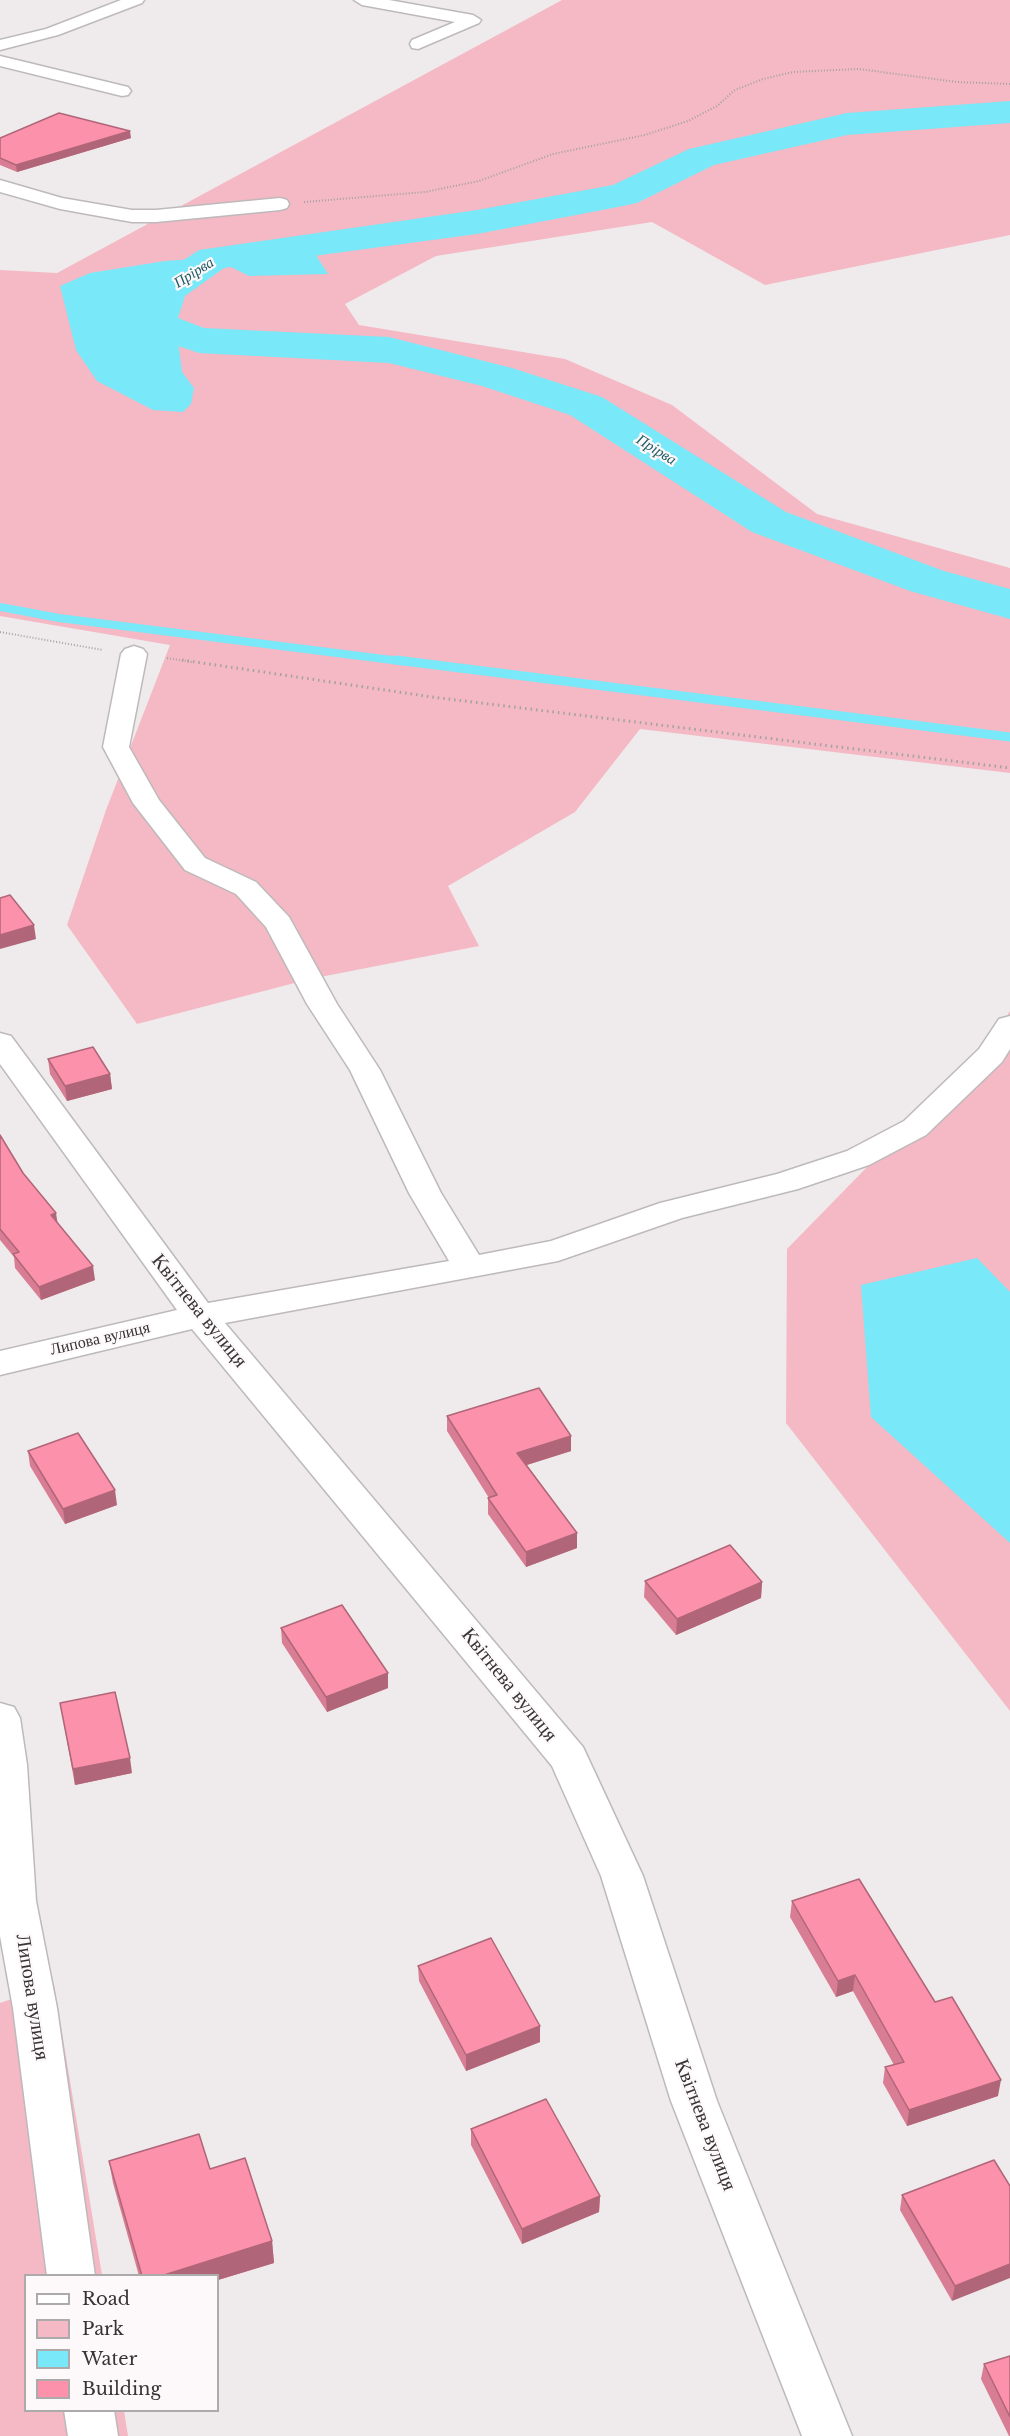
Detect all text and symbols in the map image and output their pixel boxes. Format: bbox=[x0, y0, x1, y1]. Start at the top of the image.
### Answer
water label: Прірва bbox=[171, 254, 217, 292]
water label: Прірва bbox=[633, 431, 679, 469]
street label: Квітнева вулиця bbox=[146, 1249, 252, 1373]
street label: Липова вулиця bbox=[48, 1318, 152, 1360]
street label: Квітнева вулиця bbox=[456, 1623, 562, 1747]
street label: Липова вулиця bbox=[10, 1932, 54, 2062]
street label: Квітнева вулиця bbox=[669, 2056, 741, 2194]
legend bbox=[24, 2274, 219, 2412]
text: Road bbox=[82, 2288, 130, 2310]
text: Park bbox=[82, 2318, 124, 2340]
text: Water bbox=[82, 2348, 137, 2370]
text: Building bbox=[82, 2378, 161, 2400]

